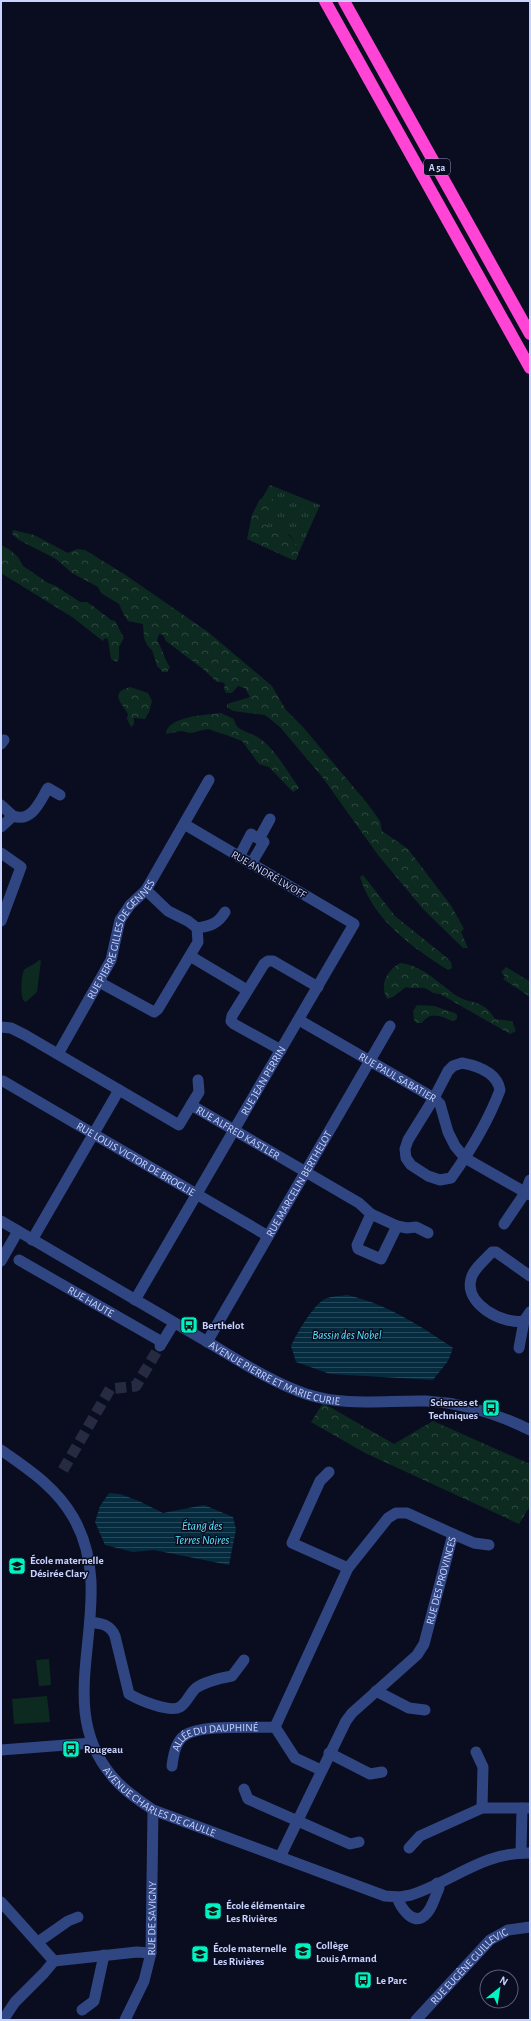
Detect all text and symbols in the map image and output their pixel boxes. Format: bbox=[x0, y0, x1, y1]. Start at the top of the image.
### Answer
road number: A 5a bbox=[424, 159, 450, 175]
street label: RUE ANDRÉ LWOFF bbox=[229, 848, 309, 900]
street label: RUE PIERRE GILLES DE GENNES bbox=[85, 878, 157, 1001]
street label: RUE JEAN PERRIN bbox=[239, 1044, 288, 1117]
street label: RUE PAUL SABATIER bbox=[357, 1051, 438, 1104]
street label: RUE ALFRED KASTLER bbox=[194, 1104, 282, 1162]
street label: RUE LOUIS VICTOR DE BROGLIE bbox=[75, 1120, 197, 1198]
street label: RUE MARCELIN BERTHELOT bbox=[264, 1129, 334, 1239]
street label: RUE HAUTE bbox=[66, 1284, 116, 1320]
bus stop icon: Berthelot bbox=[179, 1315, 199, 1335]
place label: Berthelot bbox=[202, 1320, 244, 1331]
water label: Bassin des Nobel bbox=[312, 1329, 382, 1341]
street label: AVENUE PIERRE ET MARIE CURIE bbox=[207, 1339, 341, 1407]
place label: Sciences et Techniques bbox=[428, 1397, 478, 1421]
bus stop icon: Sciences et Techniques bbox=[481, 1398, 501, 1418]
water label: Étang des Terres Noires bbox=[175, 1519, 230, 1546]
street label: RUE DES PROVINCES bbox=[424, 1535, 458, 1626]
place label: École maternelle Désirée Clary bbox=[30, 1554, 104, 1579]
school or university icon: École maternelle Désirée Clary bbox=[7, 1556, 27, 1576]
street label: ALLÉE DU DAUPHINÉ bbox=[170, 1721, 259, 1753]
bus stop icon: Rougeau bbox=[61, 1739, 81, 1759]
place label: Rougeau bbox=[84, 1744, 123, 1755]
street label: AVENUE CHARLES DE GAULLE bbox=[101, 1765, 218, 1839]
street label: RUE DE SAVIGNY bbox=[146, 1881, 158, 1956]
place label: École élémentaire Les Rivières bbox=[226, 1899, 305, 1924]
school or university icon: École élémentaire Les Rivières bbox=[203, 1901, 223, 1921]
street label: RUE EUGÈNE GUILLEVIC bbox=[427, 1928, 513, 2008]
place label: Collège Louis Armand bbox=[316, 1940, 377, 1964]
school or university icon: Collège Louis Armand bbox=[293, 1941, 313, 1961]
place label: École maternelle Les Rivières bbox=[213, 1942, 287, 1967]
school or university icon: École maternelle Les Rivières bbox=[190, 1944, 210, 1964]
north arrow bbox=[479, 1969, 519, 2009]
bus stop icon: Le Parc bbox=[353, 1970, 373, 1990]
place label: Le Parc bbox=[376, 1975, 407, 1986]

